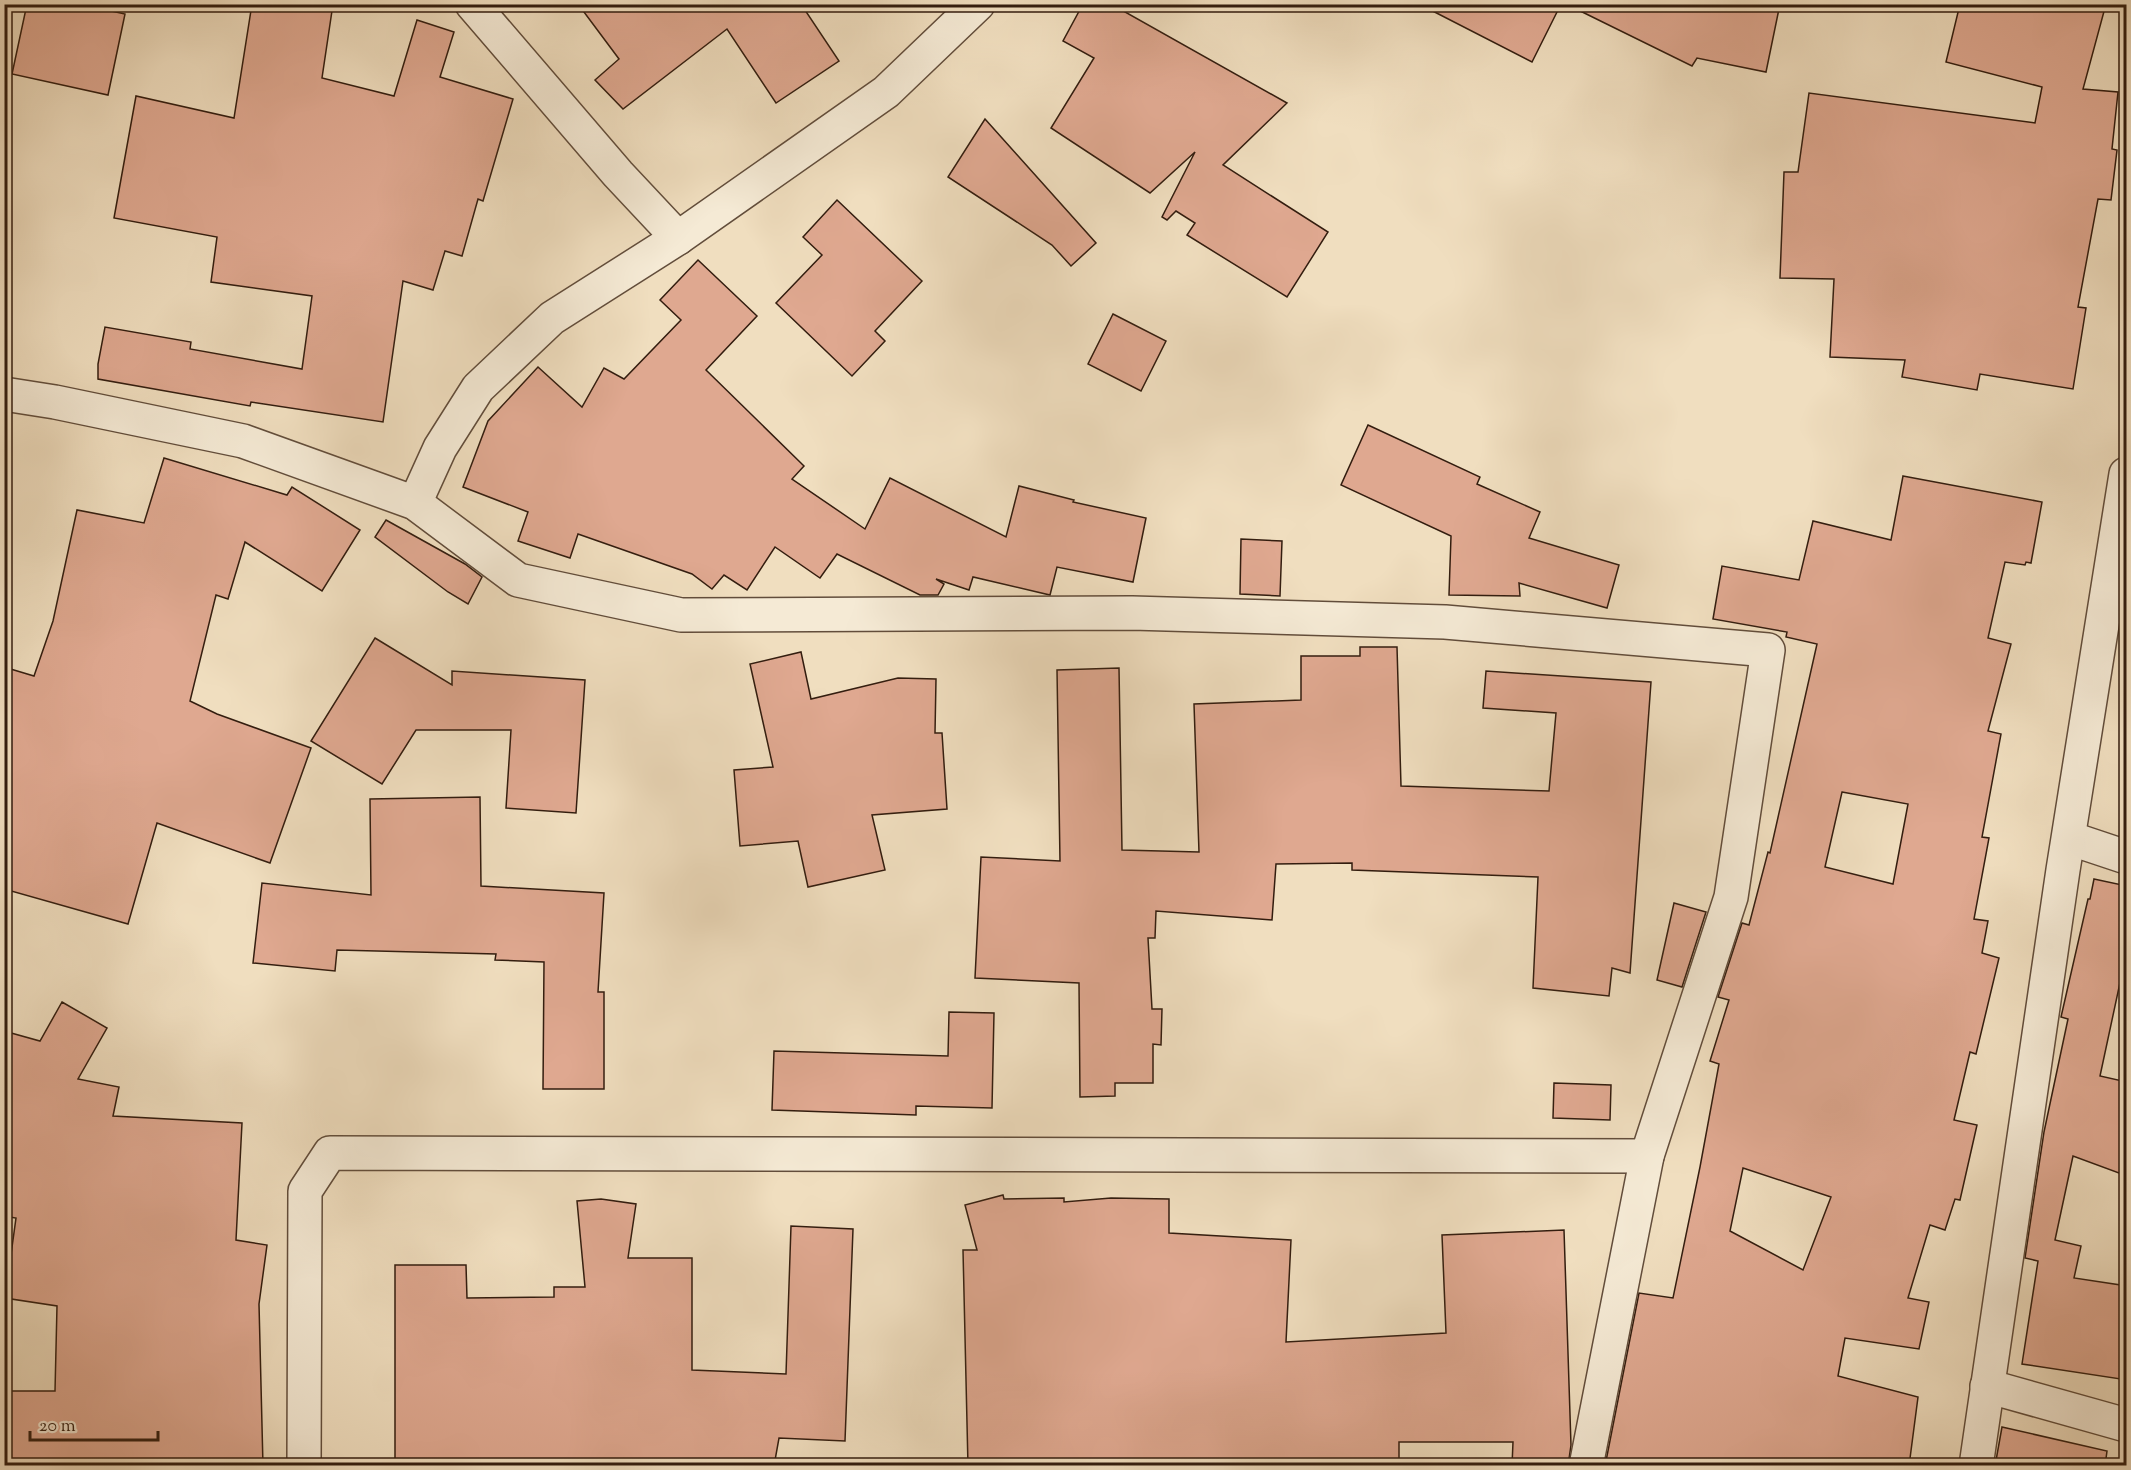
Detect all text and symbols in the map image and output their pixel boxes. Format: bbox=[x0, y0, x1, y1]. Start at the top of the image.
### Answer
scale bar bbox=[30, 1404, 158, 1442]
text: 20 m bbox=[39, 1414, 76, 1440]

